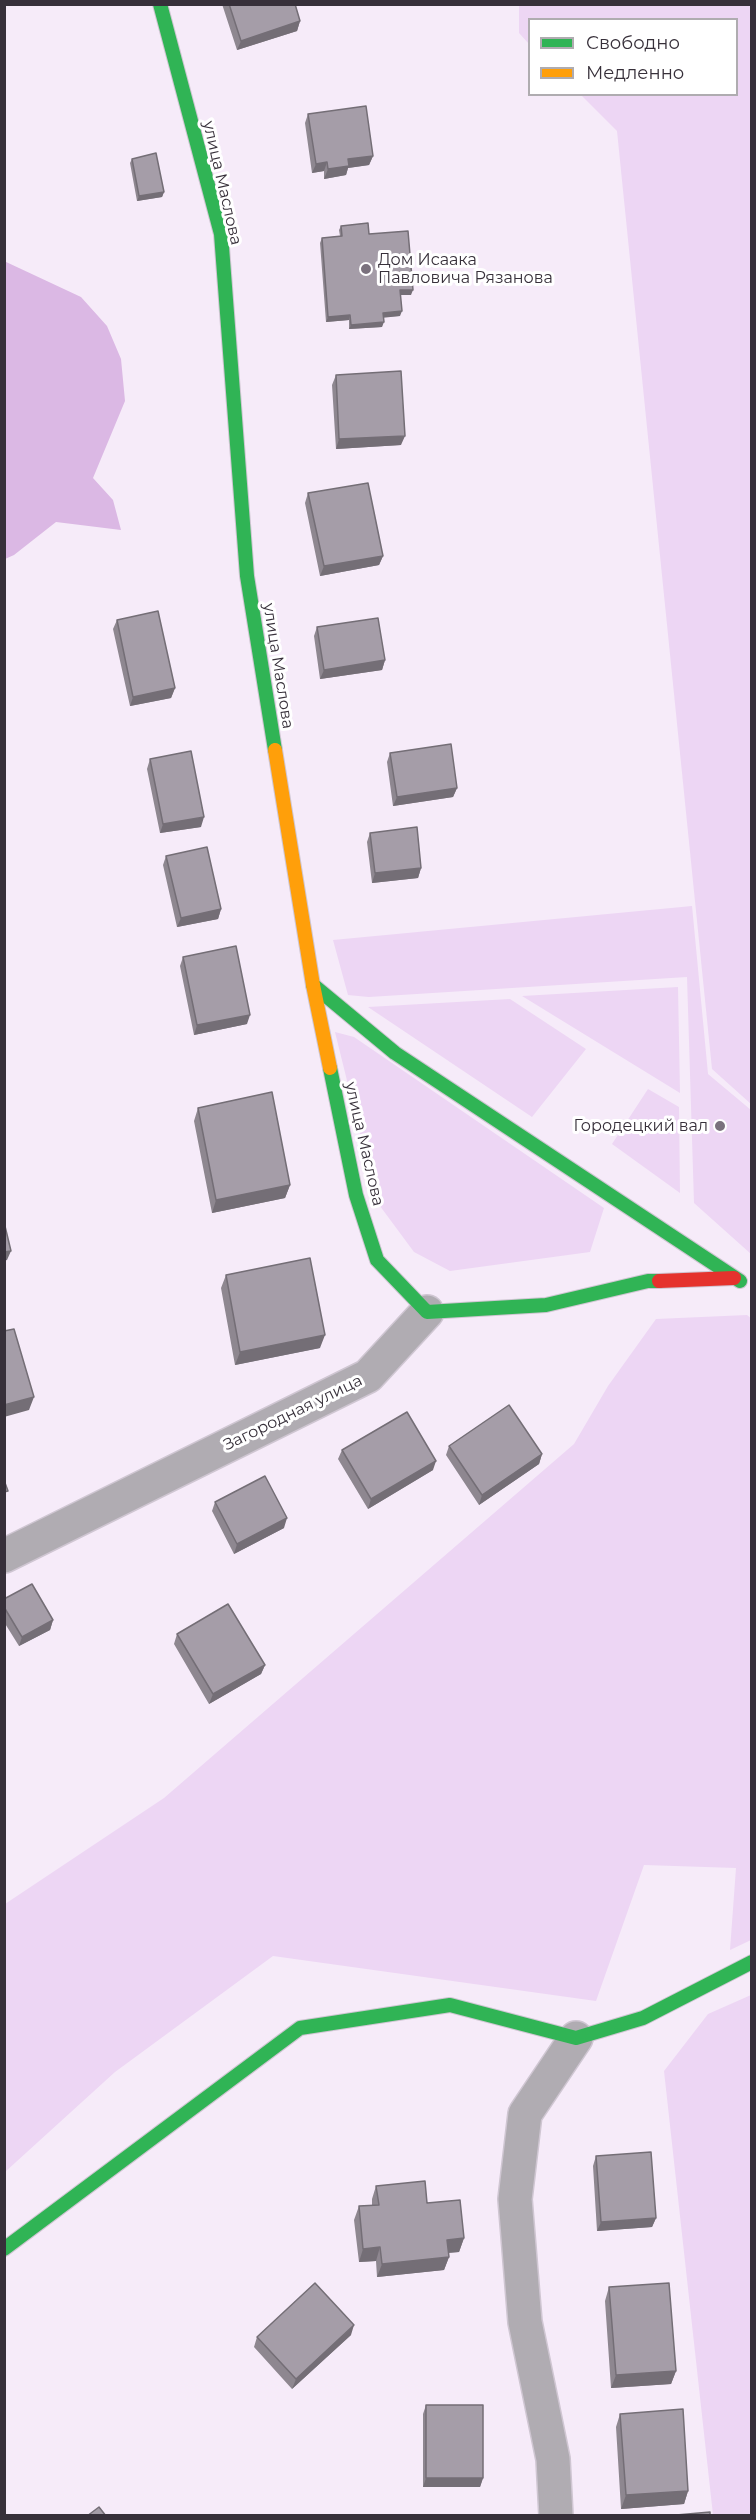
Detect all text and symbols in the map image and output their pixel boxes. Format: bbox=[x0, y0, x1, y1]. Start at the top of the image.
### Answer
legend bbox=[528, 18, 738, 96]
text: Свободно bbox=[586, 32, 680, 54]
text: Медленно bbox=[586, 62, 684, 84]
street label: улица Маслова bbox=[198, 119, 246, 247]
place label: Дом Исаака Павловича Рязанова bbox=[378, 250, 553, 288]
marker: Дом Исаака Павловича Рязанова bbox=[359, 262, 373, 276]
street label: улица Маслова bbox=[259, 602, 297, 730]
street label: улица Маслова bbox=[340, 1080, 388, 1208]
place label: Городецкий вал bbox=[574, 1116, 708, 1136]
marker: Городецкий вал bbox=[713, 1119, 727, 1133]
street label: Загородная улица bbox=[220, 1371, 366, 1455]

